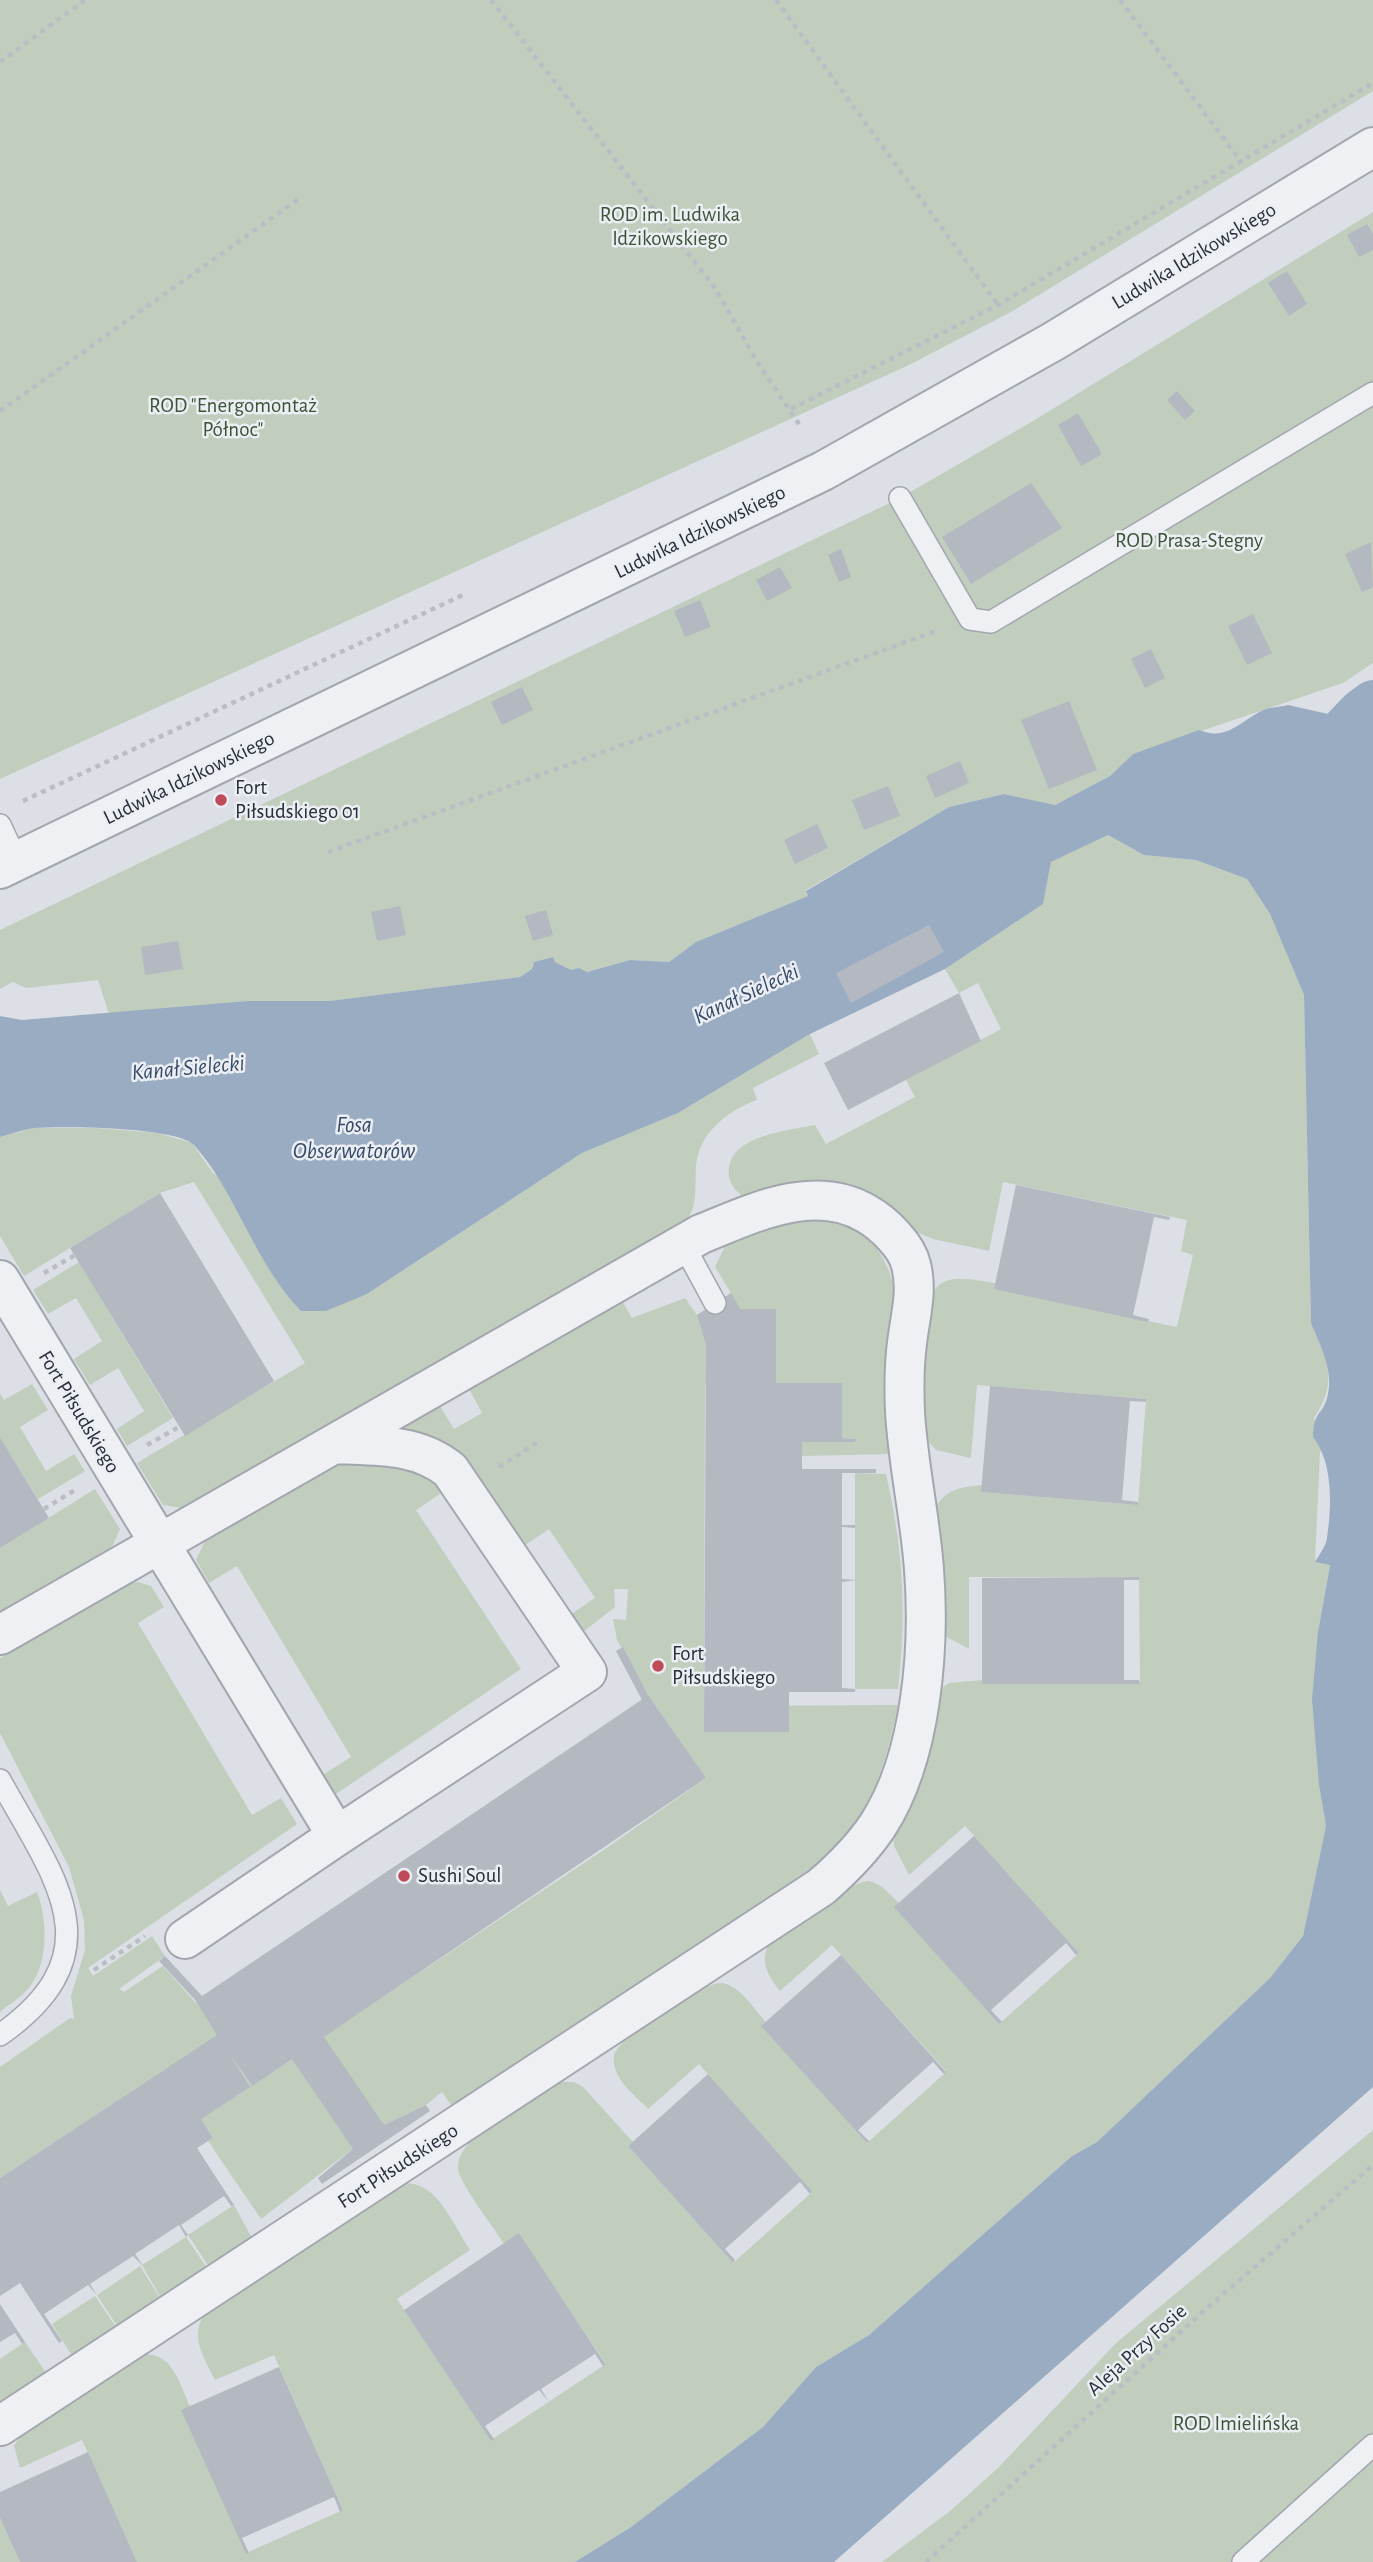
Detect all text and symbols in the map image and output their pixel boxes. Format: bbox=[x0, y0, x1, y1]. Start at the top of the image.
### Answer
street label: Ludwika Idzikowskiego bbox=[1107, 197, 1281, 315]
park label: ROD im. Ludwika Idzikowskiego bbox=[600, 202, 740, 252]
park label: ROD "Energomontaż Północ" bbox=[149, 393, 317, 443]
street label: Ludwika Idzikowskiego bbox=[610, 480, 790, 584]
park label: ROD Prasa-Stegny bbox=[1115, 528, 1263, 554]
street label: Ludwika Idzikowskiego bbox=[99, 726, 279, 830]
place label: Fort Piłsudskiego 01 bbox=[235, 775, 360, 825]
marker: Fort Piłsudskiego 01 bbox=[213, 792, 229, 808]
water label: Kanał Sielecki bbox=[689, 958, 803, 1030]
water label: Kanał Sielecki bbox=[130, 1049, 246, 1087]
water label: Fosa Obserwatorów bbox=[293, 1111, 415, 1165]
street label: Fort Piłsudskiego bbox=[32, 1346, 126, 1478]
place label: Fort Piłsudskiego bbox=[672, 1641, 775, 1691]
marker: Fort Piłsudskiego bbox=[650, 1658, 666, 1674]
place label: Sushi Soul bbox=[418, 1863, 502, 1889]
marker: Sushi Soul bbox=[396, 1868, 412, 1884]
street label: Fort Piłsudskiego bbox=[333, 2118, 463, 2214]
street label: Aleja Przy Fosie bbox=[1082, 2299, 1192, 2401]
park label: ROD Imielińska bbox=[1173, 2411, 1299, 2437]

